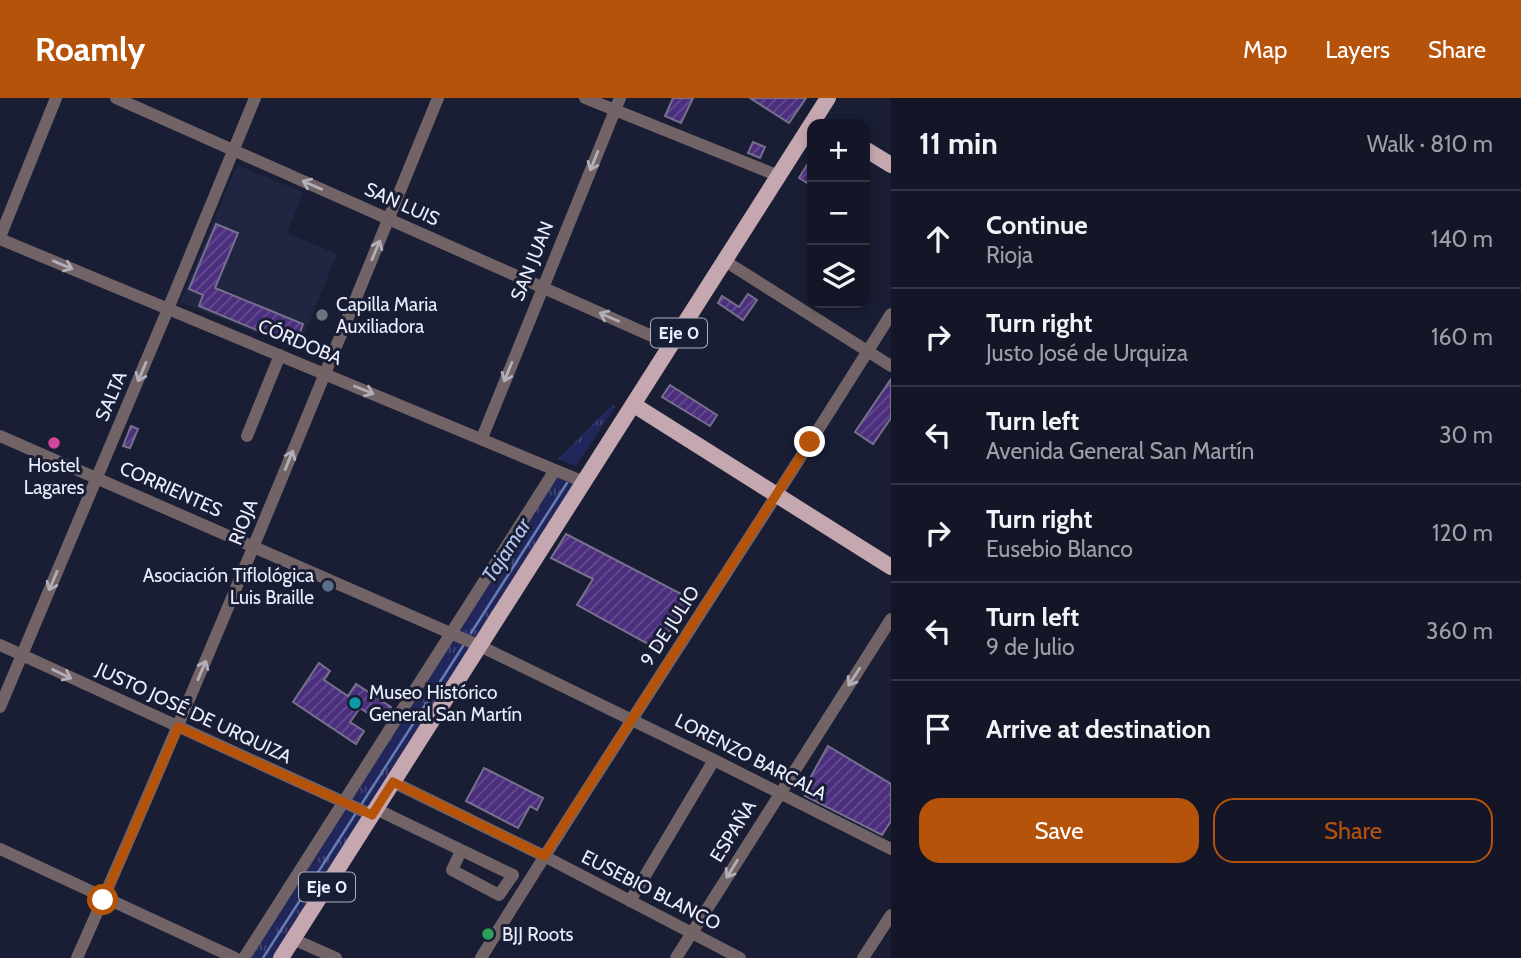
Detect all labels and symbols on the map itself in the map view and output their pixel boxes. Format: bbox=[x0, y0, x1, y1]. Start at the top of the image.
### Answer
one-way arrow bbox=[586, 150, 599, 171]
street label: SAN LUIS bbox=[361, 177, 443, 231]
one-way arrow bbox=[302, 178, 323, 191]
street label: SAN JUAN bbox=[506, 218, 558, 304]
one-way arrow bbox=[370, 240, 383, 261]
one-way arrow bbox=[52, 259, 73, 272]
place label: Capilla Maria Auxiliadora bbox=[336, 293, 437, 338]
marker: Capilla Maria Auxiliadora bbox=[314, 307, 330, 323]
one-way arrow bbox=[599, 310, 620, 323]
street label: CÓRDOBA bbox=[255, 313, 346, 370]
road number: Eje 0 bbox=[651, 318, 707, 347]
one-way arrow bbox=[134, 360, 147, 382]
one-way arrow bbox=[501, 360, 514, 382]
street label: SALTA bbox=[90, 367, 132, 424]
one-way arrow bbox=[352, 384, 374, 397]
route end bbox=[794, 426, 825, 457]
marker: Hostel Lagares bbox=[46, 435, 62, 451]
one-way arrow bbox=[283, 450, 296, 472]
place label: Hostel Lagares bbox=[24, 454, 84, 499]
street label: CORRIENTES bbox=[116, 456, 226, 522]
street label: RIOJA bbox=[223, 495, 263, 548]
water label: Tajamar bbox=[476, 512, 538, 587]
place label: Asociación Tiflológica Luis Braille bbox=[143, 564, 314, 609]
one-way arrow bbox=[46, 570, 59, 591]
marker: Asociación Tiflológica Luis Braille bbox=[320, 578, 336, 594]
street label: 9 DE JULIO bbox=[635, 581, 705, 671]
street label: JUSTO JOSÉ DE URQUIZA bbox=[92, 656, 296, 769]
one-way arrow bbox=[196, 660, 209, 682]
one-way arrow bbox=[51, 667, 72, 681]
one-way arrow bbox=[847, 667, 862, 686]
place label: Museo Histórico General San Martín bbox=[369, 681, 522, 726]
marker: Museo Histórico General San Martín bbox=[347, 695, 363, 711]
street label: LORENZO BARCALA bbox=[671, 709, 831, 805]
street label: ESPAÑA bbox=[704, 795, 761, 866]
street label: EUSEBIO BLANCO bbox=[578, 845, 724, 935]
one-way arrow bbox=[725, 859, 740, 878]
road number: Eje 0 bbox=[299, 872, 355, 902]
route start bbox=[87, 884, 118, 915]
place label: BJJ Roots bbox=[502, 923, 574, 946]
marker: BJJ Roots bbox=[480, 926, 496, 942]

